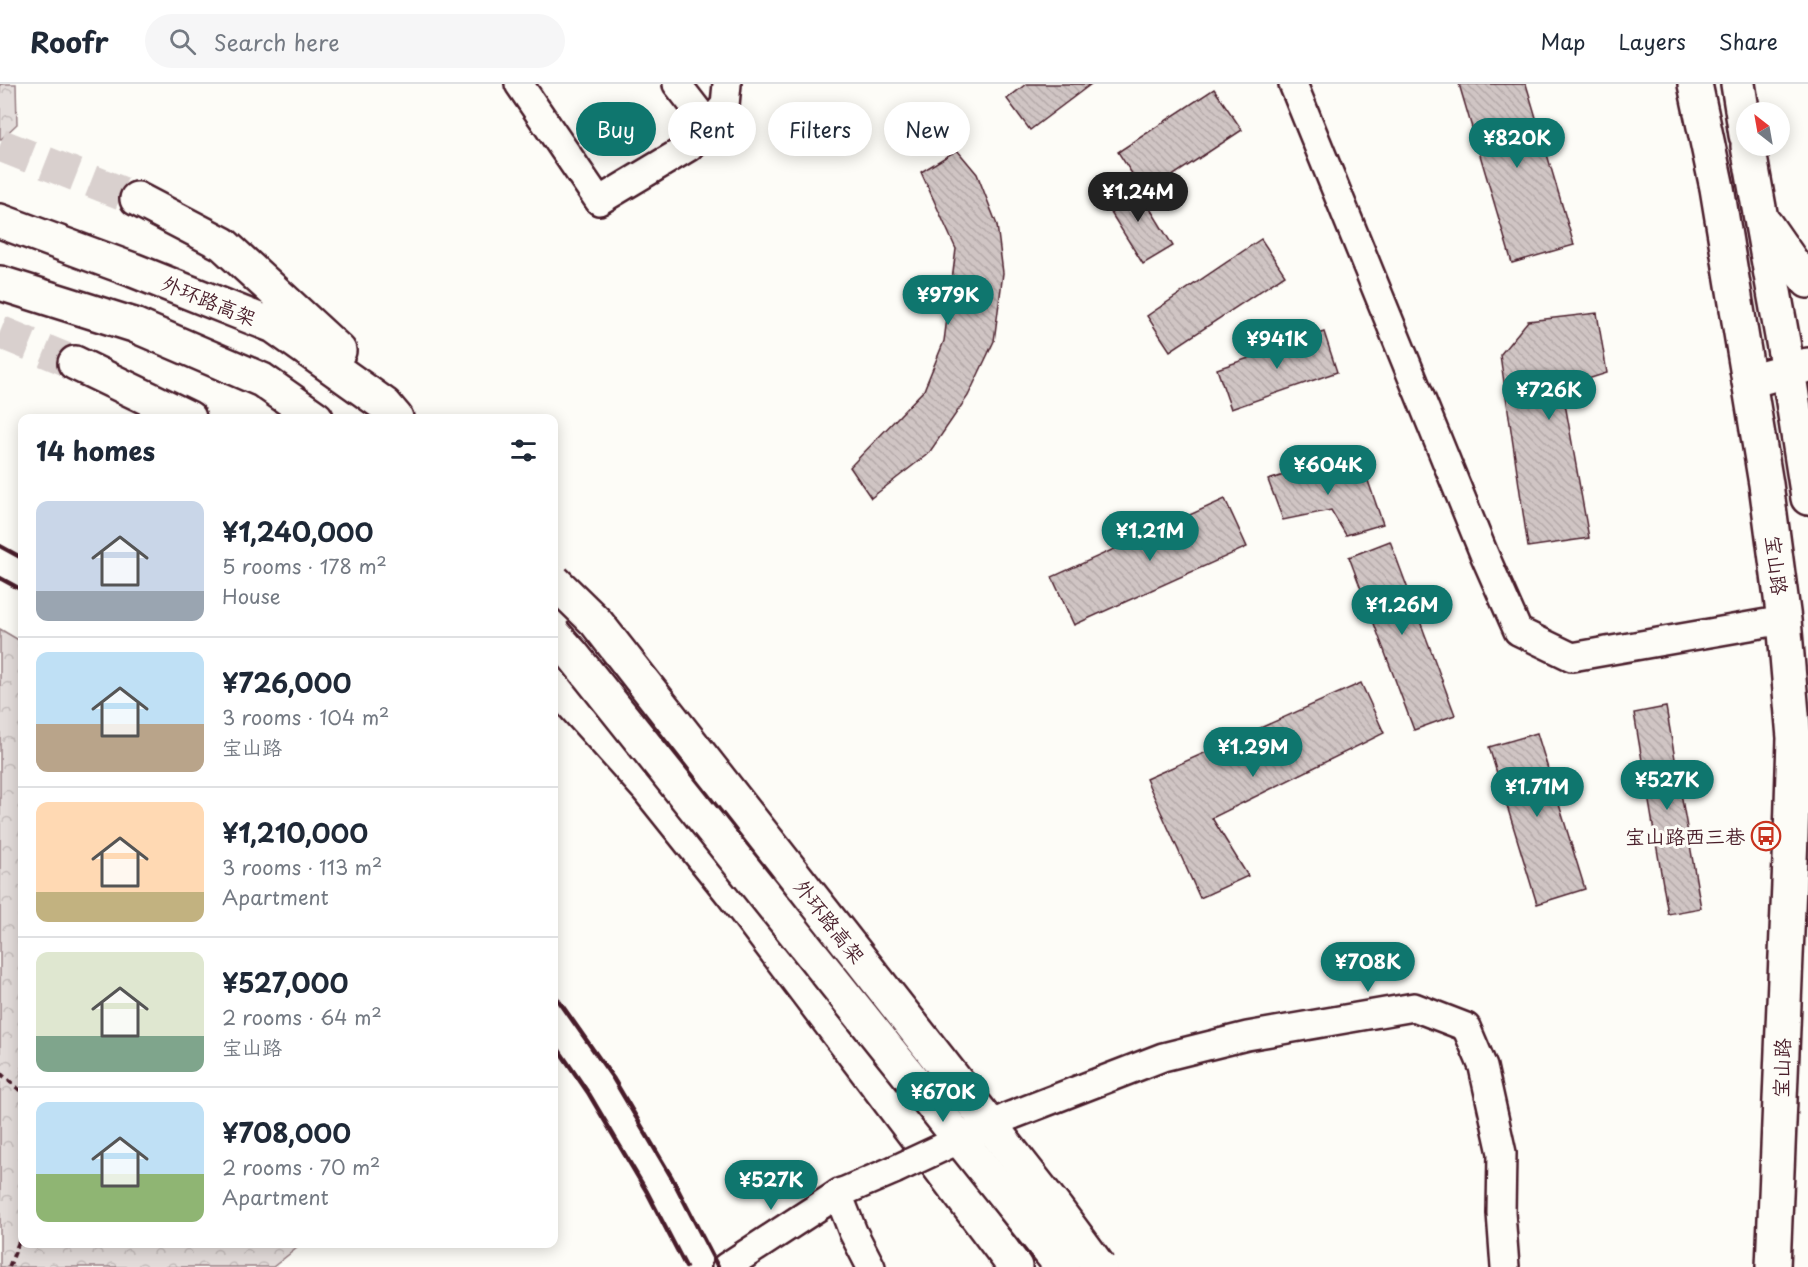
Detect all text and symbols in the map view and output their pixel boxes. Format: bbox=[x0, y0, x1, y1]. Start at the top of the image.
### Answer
search box bbox=[145, 14, 565, 68]
text: Roofr bbox=[30, 20, 109, 63]
icon: search bbox=[166, 25, 199, 58]
text: Search here bbox=[214, 25, 339, 58]
text: Map bbox=[1541, 25, 1585, 57]
text: Layers bbox=[1618, 25, 1686, 57]
text: Share bbox=[1719, 25, 1778, 57]
chip: Buy bbox=[576, 102, 656, 156]
chip: Rent bbox=[668, 102, 756, 156]
chip: Filters bbox=[768, 102, 872, 156]
chip: New bbox=[884, 102, 970, 156]
north arrow bbox=[1736, 102, 1790, 156]
map controls bbox=[1736, 102, 1790, 156]
pin: ¥820K bbox=[1475, 118, 1559, 169]
text: ¥820K bbox=[1483, 122, 1551, 152]
pin: ¥1.24M bbox=[1089, 172, 1187, 223]
text: ¥1.24M bbox=[1102, 176, 1174, 206]
street label: 外环路高架 bbox=[157, 267, 261, 333]
pin: ¥979K bbox=[906, 275, 990, 326]
text: ¥979K bbox=[917, 279, 979, 309]
pin: ¥941K bbox=[1235, 319, 1319, 370]
text: ¥941K bbox=[1246, 323, 1308, 353]
pin: ¥726K bbox=[1507, 370, 1591, 421]
text: ¥726K bbox=[1516, 374, 1582, 404]
text: 14 homes bbox=[36, 431, 155, 470]
icon: filters bbox=[507, 434, 540, 467]
pin: ¥604K bbox=[1286, 445, 1370, 496]
text: ¥604K bbox=[1293, 449, 1363, 479]
pin: ¥1.21M bbox=[1101, 511, 1199, 562]
text: ¥1,240,000 bbox=[222, 512, 374, 551]
text: ¥1.21M bbox=[1116, 515, 1184, 545]
icon: home bbox=[84, 525, 156, 597]
street label: 宝山路 bbox=[1758, 533, 1796, 598]
text: 5 rooms · 178 m² bbox=[222, 551, 387, 581]
text: House bbox=[222, 581, 281, 611]
pin: ¥1.26M bbox=[1353, 585, 1451, 636]
text: ¥1.26M bbox=[1366, 589, 1438, 619]
text: ¥726,000 bbox=[222, 663, 351, 702]
icon: home bbox=[84, 676, 156, 748]
text: 3 rooms · 104 m² bbox=[222, 702, 389, 732]
pin: ¥1.29M bbox=[1204, 727, 1302, 778]
text: ¥1.29M bbox=[1217, 731, 1289, 761]
text: 宝山路 bbox=[222, 732, 282, 762]
pin: ¥527K bbox=[1625, 760, 1709, 811]
text: ¥527K bbox=[1635, 764, 1699, 794]
pin: ¥1.71M bbox=[1488, 767, 1586, 818]
text: ¥1.71M bbox=[1505, 771, 1569, 801]
text: ¥1,210,000 bbox=[222, 813, 368, 852]
bus stop icon: 宝山路西三巷 bbox=[1750, 820, 1782, 852]
place label: 宝山路西三巷 bbox=[1625, 821, 1746, 851]
icon: home bbox=[84, 826, 156, 898]
text: 3 rooms · 113 m² bbox=[222, 852, 382, 882]
street label: 外环路高架 bbox=[787, 872, 873, 970]
text: Apartment bbox=[222, 882, 329, 912]
pin: ¥708K bbox=[1326, 942, 1410, 993]
text: ¥708K bbox=[1335, 946, 1401, 976]
text: ¥527,000 bbox=[222, 963, 348, 1002]
icon: home bbox=[84, 976, 156, 1048]
text: 2 rooms · 64 m² bbox=[222, 1002, 382, 1032]
text: 宝山路 bbox=[222, 1032, 282, 1062]
street label: 宝山路 bbox=[1765, 1036, 1797, 1099]
pin: ¥670K bbox=[901, 1072, 985, 1123]
text: ¥670K bbox=[910, 1076, 976, 1106]
text: ¥708,000 bbox=[222, 1113, 351, 1152]
icon: home bbox=[84, 1126, 156, 1198]
text: 2 rooms · 70 m² bbox=[222, 1152, 380, 1182]
pin: ¥527K bbox=[729, 1160, 813, 1211]
text: ¥527K bbox=[739, 1164, 803, 1194]
text: Apartment bbox=[222, 1182, 329, 1212]

